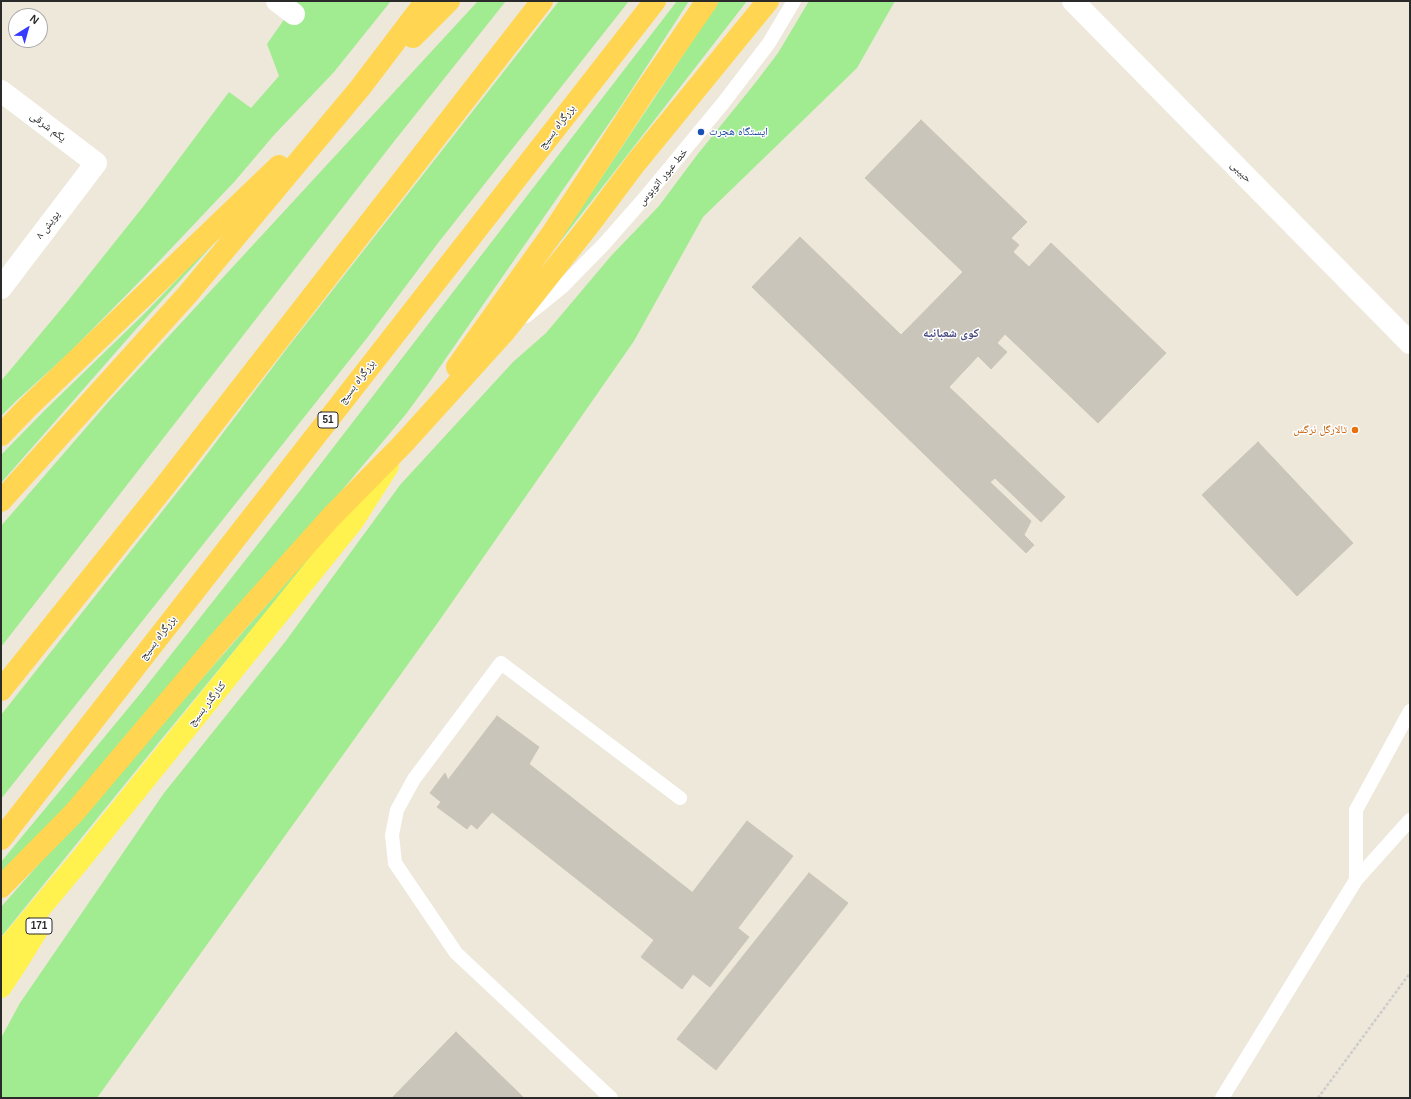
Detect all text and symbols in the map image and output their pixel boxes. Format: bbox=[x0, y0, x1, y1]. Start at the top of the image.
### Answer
north arrow bbox=[8, 8, 48, 48]
text: N bbox=[28, 12, 41, 26]
street label: بزرگراه بسیج bbox=[536, 102, 578, 152]
street label: یکم شرقی bbox=[27, 109, 69, 145]
place label: ایستگاه هجرت bbox=[709, 125, 768, 139]
marker: ایستگاه هجرت bbox=[696, 127, 706, 137]
street label: خط عبور اتوبوس bbox=[635, 146, 691, 208]
street label: حبیبی bbox=[1228, 159, 1254, 185]
street label: پویش ۸ bbox=[33, 208, 63, 242]
district label: کوی شعبانیه bbox=[923, 327, 979, 341]
street label: بزرگراه بسیج bbox=[336, 357, 378, 407]
road number: 51 bbox=[318, 412, 338, 428]
place label: تالارگل نرگس bbox=[1293, 423, 1347, 437]
marker: تالارگل نرگس bbox=[1350, 425, 1360, 435]
street label: بزرگراه بسیج bbox=[137, 613, 179, 663]
street label: کنارگذر بسیج bbox=[185, 679, 229, 729]
road number: 171 bbox=[26, 918, 52, 934]

